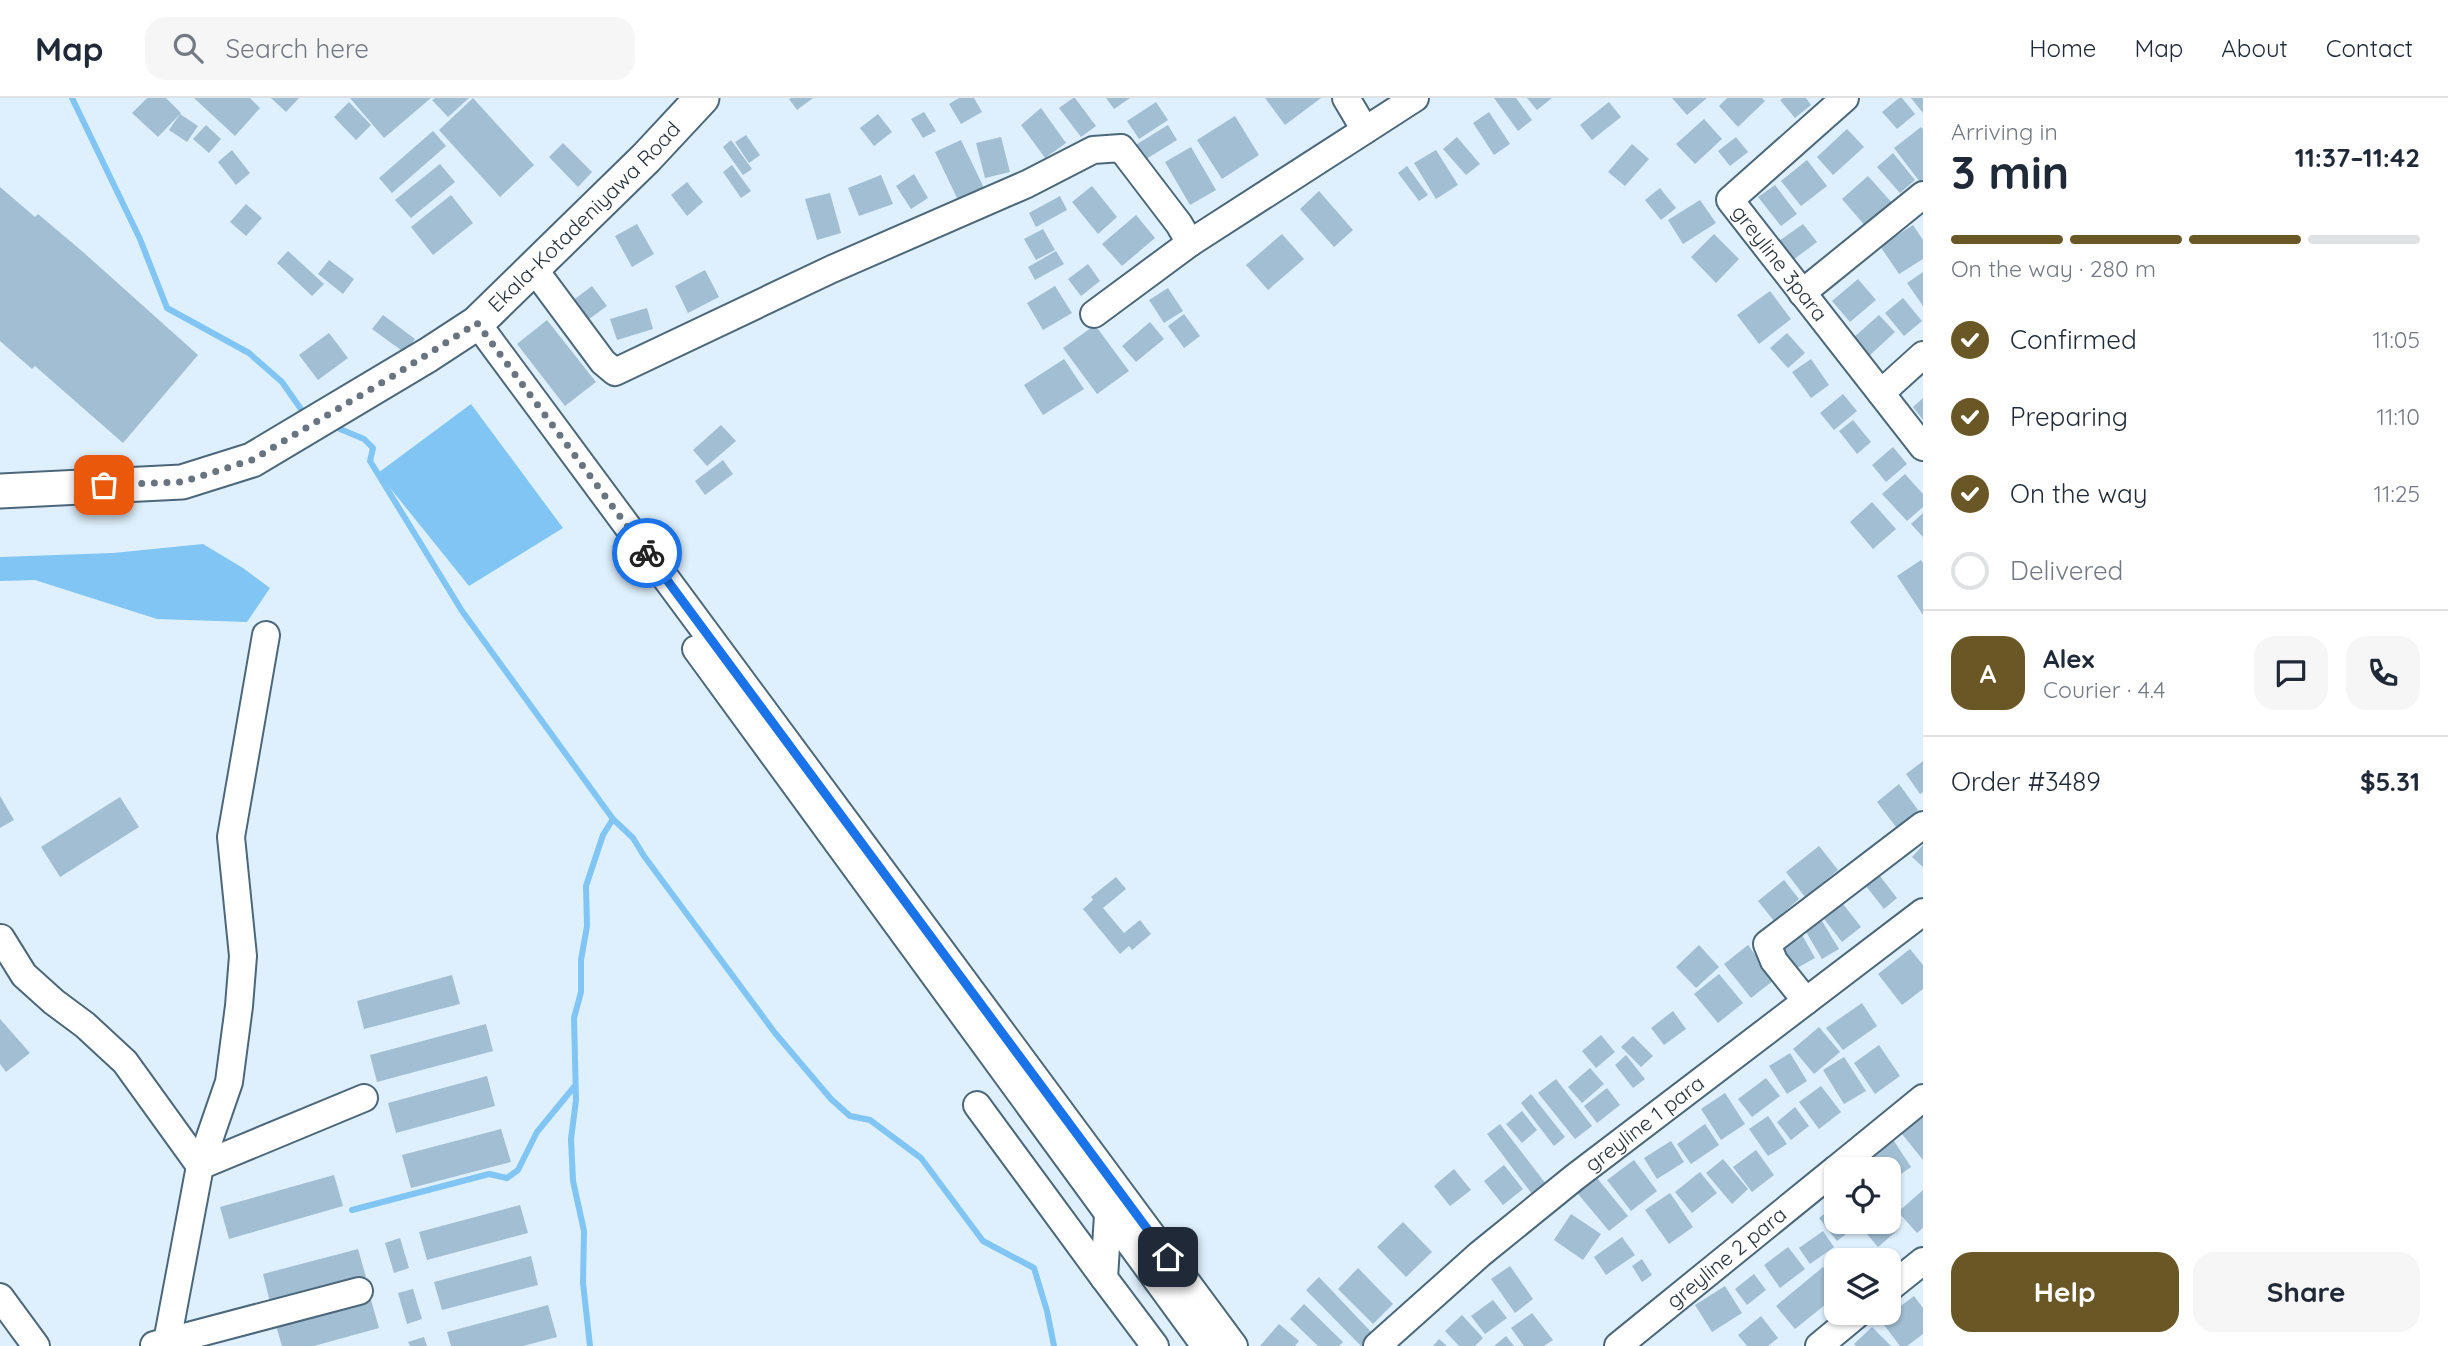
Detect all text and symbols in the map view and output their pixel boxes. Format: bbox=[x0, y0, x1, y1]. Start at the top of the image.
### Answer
search box bbox=[145, 17, 635, 80]
text: Map bbox=[35, 28, 103, 69]
icon: search bbox=[169, 29, 207, 67]
text: Search here bbox=[225, 32, 369, 65]
text: Home bbox=[2029, 33, 2096, 63]
text: Map bbox=[2134, 33, 2183, 63]
text: About bbox=[2221, 33, 2288, 63]
text: Contact bbox=[2326, 33, 2413, 63]
street label: Ekala-Kotadeniyawa Road bbox=[482, 116, 685, 317]
text: Arriving in bbox=[1951, 117, 2058, 146]
text: 11:37–11:42 bbox=[2295, 141, 2420, 174]
text: 3 min bbox=[1951, 143, 2069, 201]
street label: greyline 3para bbox=[1727, 199, 1834, 326]
text: On the way · 280 m bbox=[1951, 254, 2156, 283]
icon: check bbox=[1951, 321, 1989, 359]
text: Confirmed bbox=[2010, 323, 2137, 356]
text: 11:05 bbox=[2372, 325, 2420, 354]
icon: check bbox=[1951, 398, 1989, 436]
text: Preparing bbox=[2010, 400, 2128, 433]
text: 11:10 bbox=[2376, 402, 2420, 431]
pin bbox=[74, 455, 134, 515]
icon: bag bbox=[85, 466, 123, 504]
icon: check bbox=[1951, 475, 1989, 513]
text: On the way bbox=[2010, 477, 2148, 510]
text: 11:25 bbox=[2373, 479, 2420, 508]
courier bbox=[612, 518, 682, 588]
icon: bike bbox=[628, 534, 666, 572]
text: Delivered bbox=[2010, 554, 2123, 587]
button: chat bbox=[2254, 636, 2328, 710]
button: phone bbox=[2346, 636, 2420, 710]
text: Alex bbox=[2043, 642, 2094, 675]
text: A bbox=[1980, 657, 1996, 690]
text: Courier · 4.4 bbox=[2043, 675, 2165, 704]
text: Order #3489 bbox=[1951, 765, 2101, 798]
text: $5.31 bbox=[2360, 765, 2420, 798]
street label: greyline 1 para bbox=[1579, 1069, 1709, 1177]
map controls bbox=[1824, 1157, 1901, 1325]
button: locate bbox=[1824, 1157, 1901, 1234]
street label: greyline 2 para bbox=[1661, 1201, 1791, 1313]
pin bbox=[1138, 1227, 1198, 1287]
icon: home bbox=[1149, 1238, 1187, 1276]
button: layers bbox=[1824, 1248, 1901, 1325]
button: Help bbox=[1951, 1252, 2179, 1332]
button: Share bbox=[2193, 1252, 2420, 1332]

